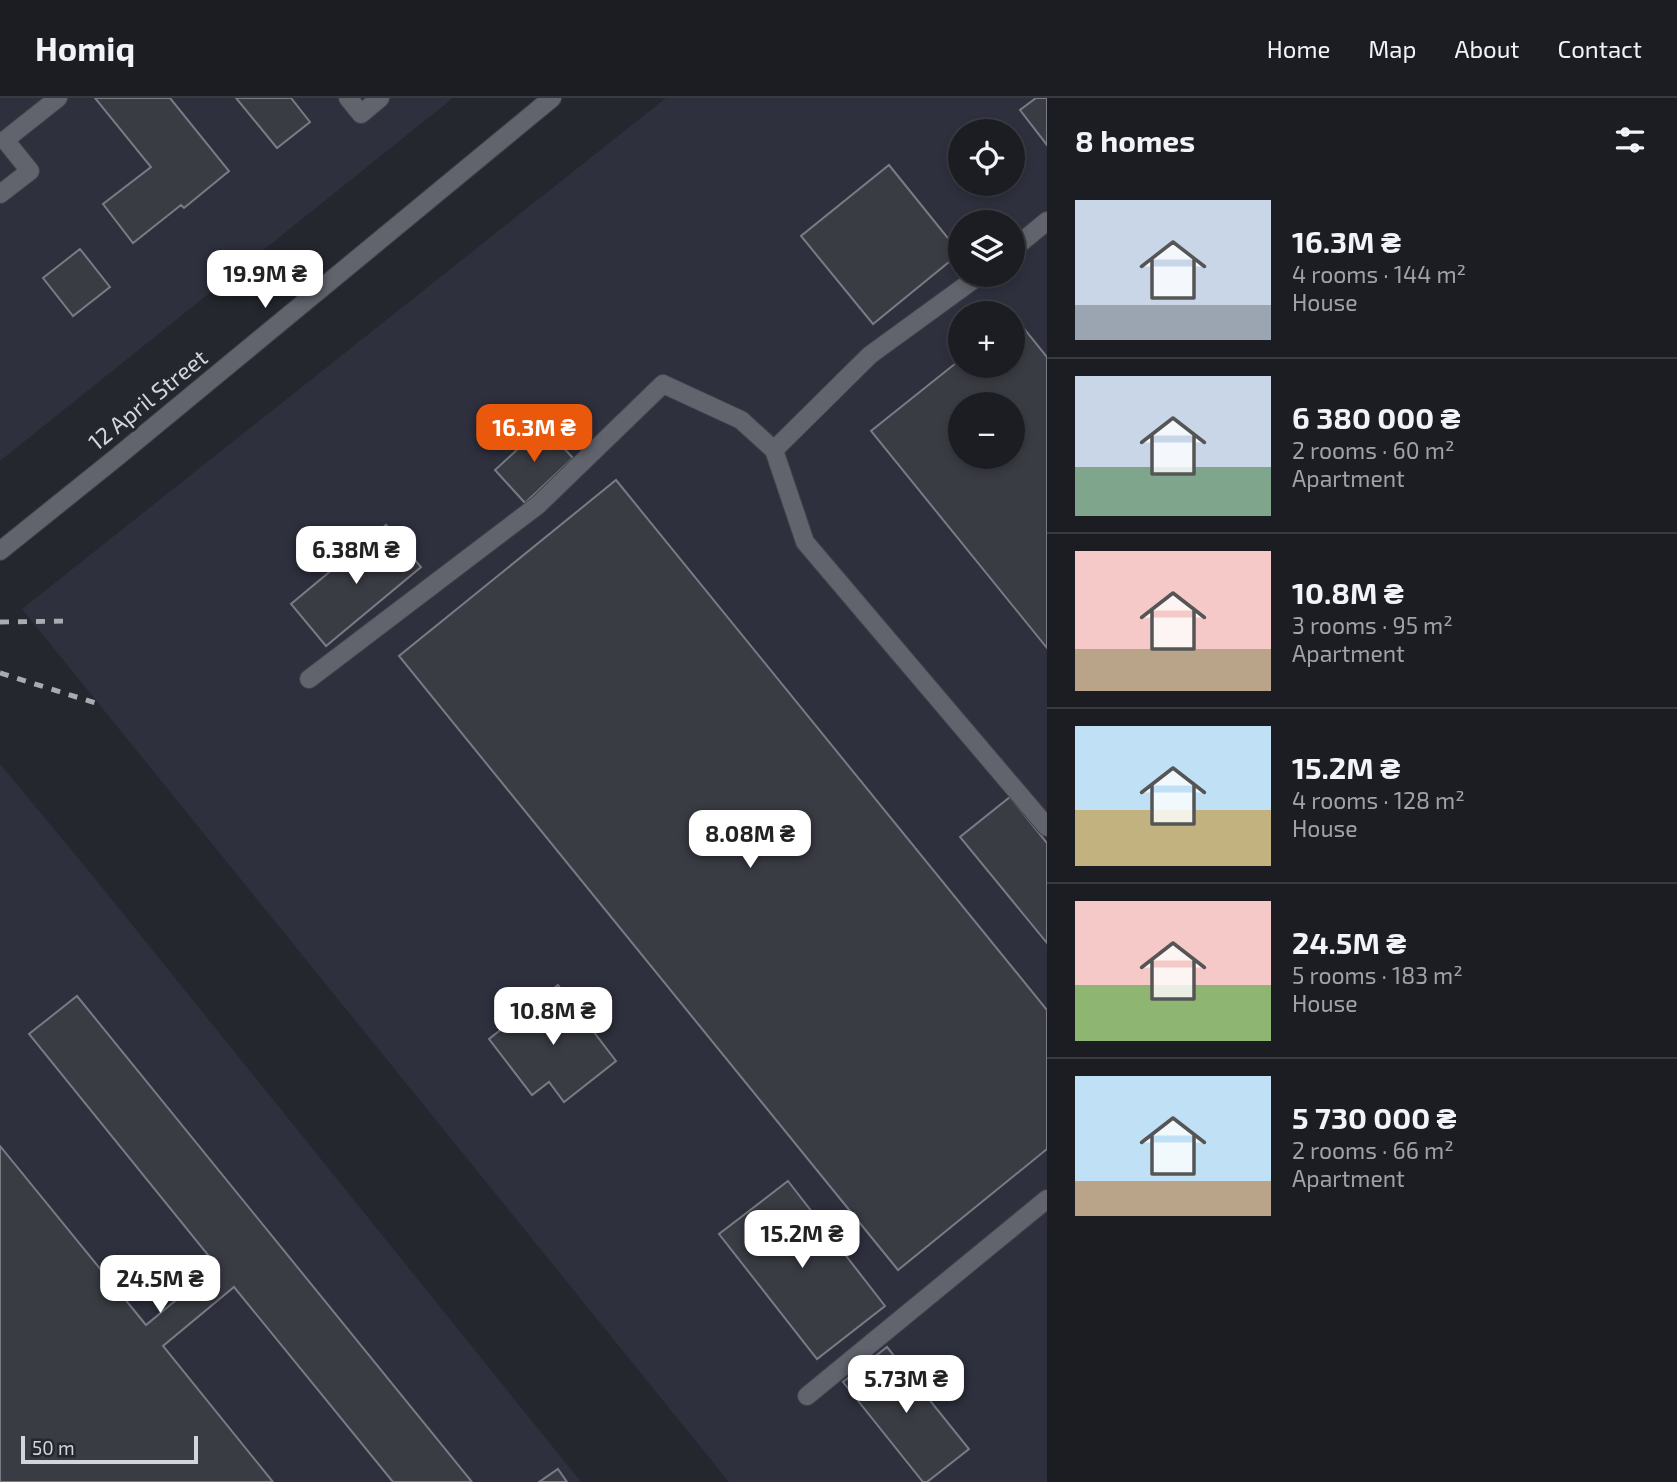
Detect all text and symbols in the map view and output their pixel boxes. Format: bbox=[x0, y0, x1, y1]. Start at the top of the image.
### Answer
text: Homiq bbox=[35, 28, 135, 68]
text: Home bbox=[1267, 34, 1330, 63]
text: Map bbox=[1368, 34, 1416, 63]
text: About bbox=[1454, 34, 1520, 63]
text: Contact bbox=[1558, 34, 1642, 63]
map controls bbox=[948, 119, 1025, 469]
button: locate bbox=[948, 119, 1025, 196]
icon: filters bbox=[1611, 121, 1649, 159]
text: 8 homes bbox=[1075, 122, 1195, 158]
button: layers bbox=[948, 210, 1025, 287]
text: 16.3M ₴ bbox=[1292, 223, 1401, 259]
icon: home bbox=[1131, 228, 1215, 312]
pin: 19.9M ₴ bbox=[200, 250, 330, 310]
text: 19.9M ₴ bbox=[223, 259, 307, 287]
text: 4 rooms · 144 m² bbox=[1292, 260, 1466, 288]
text: House bbox=[1292, 288, 1358, 316]
button: + bbox=[948, 301, 1025, 378]
street label: 12 April Street bbox=[82, 343, 213, 456]
button: − bbox=[948, 392, 1025, 469]
text: 6 380 000 ₴ bbox=[1292, 399, 1461, 435]
pin: 16.3M ₴ bbox=[469, 404, 599, 464]
icon: home bbox=[1131, 404, 1215, 488]
text: 16.3M ₴ bbox=[492, 413, 576, 441]
text: 2 rooms · 60 m² bbox=[1292, 436, 1454, 464]
text: Apartment bbox=[1292, 464, 1405, 492]
pin: 6.38M ₴ bbox=[291, 526, 421, 586]
text: 6.38M ₴ bbox=[312, 535, 400, 563]
text: 10.8M ₴ bbox=[1292, 574, 1404, 610]
icon: home bbox=[1131, 579, 1215, 663]
text: 3 rooms · 95 m² bbox=[1292, 611, 1453, 639]
text: Apartment bbox=[1292, 639, 1405, 667]
text: 15.2M ₴ bbox=[1292, 749, 1400, 785]
icon: home bbox=[1131, 754, 1215, 838]
text: 4 rooms · 128 m² bbox=[1292, 786, 1465, 814]
pin: 8.08M ₴ bbox=[685, 810, 815, 870]
text: House bbox=[1292, 814, 1358, 842]
text: 8.08M ₴ bbox=[705, 819, 795, 847]
text: 24.5M ₴ bbox=[1292, 924, 1406, 960]
icon: home bbox=[1131, 929, 1215, 1013]
text: 5 rooms · 183 m² bbox=[1292, 961, 1463, 989]
pin: 10.8M ₴ bbox=[488, 988, 618, 1047]
text: House bbox=[1292, 989, 1358, 1017]
text: 10.8M ₴ bbox=[510, 996, 596, 1024]
text: 5 730 000 ₴ bbox=[1292, 1099, 1457, 1135]
icon: home bbox=[1131, 1104, 1215, 1188]
text: 2 rooms · 66 m² bbox=[1292, 1136, 1454, 1164]
text: Apartment bbox=[1292, 1164, 1405, 1192]
pin: 15.2M ₴ bbox=[737, 1210, 867, 1270]
text: 15.2M ₴ bbox=[761, 1219, 843, 1247]
pin: 24.5M ₴ bbox=[95, 1256, 225, 1315]
text: 24.5M ₴ bbox=[116, 1264, 204, 1292]
pin: 5.73M ₴ bbox=[841, 1356, 971, 1415]
text: 5.73M ₴ bbox=[864, 1364, 948, 1392]
scale bar bbox=[21, 1433, 198, 1465]
text: 50 m bbox=[32, 1436, 75, 1459]

